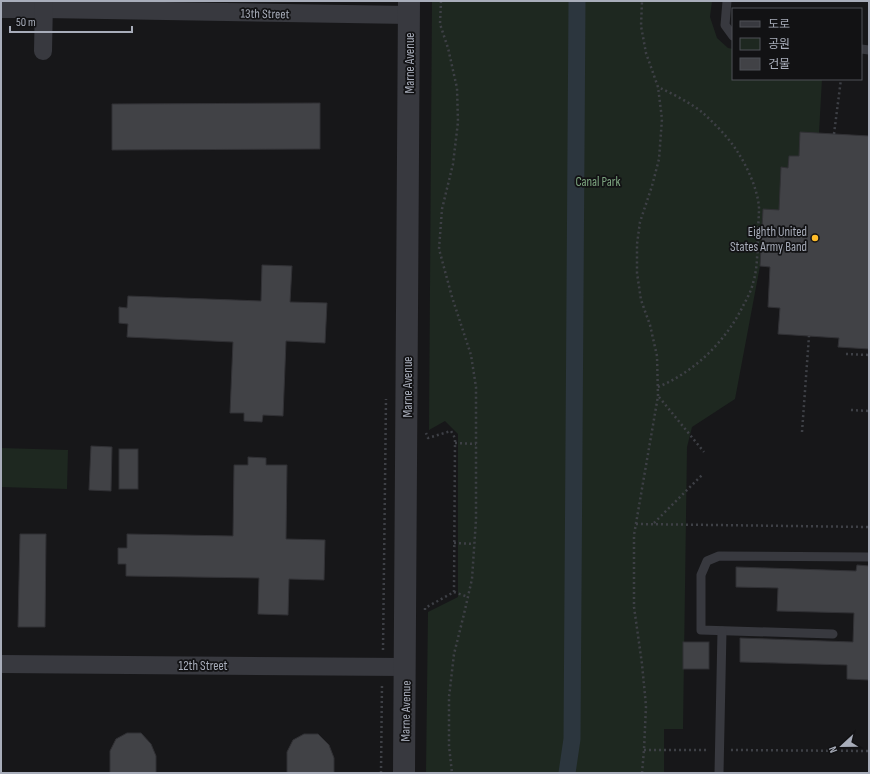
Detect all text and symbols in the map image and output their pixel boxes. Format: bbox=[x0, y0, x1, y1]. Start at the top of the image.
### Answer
street label: 13th Street bbox=[240, 6, 290, 22]
scale bar bbox=[10, 8, 132, 34]
legend bbox=[732, 8, 862, 80]
text: 50 m bbox=[16, 15, 36, 30]
text: 도로 bbox=[768, 17, 790, 32]
street label: Marne Avenue bbox=[402, 32, 418, 94]
text: 공원 bbox=[768, 37, 790, 52]
text: 건물 bbox=[768, 57, 790, 72]
park label: Canal Park bbox=[575, 174, 621, 190]
place label: Eighth United States Army Band bbox=[730, 224, 807, 255]
marker: Eighth United States Army Band bbox=[810, 233, 820, 243]
street label: Marne Avenue bbox=[400, 356, 416, 418]
street label: 12th Street bbox=[178, 658, 228, 674]
street label: Marne Avenue bbox=[397, 680, 415, 742]
north arrow bbox=[822, 726, 862, 766]
text: N bbox=[826, 744, 840, 755]

